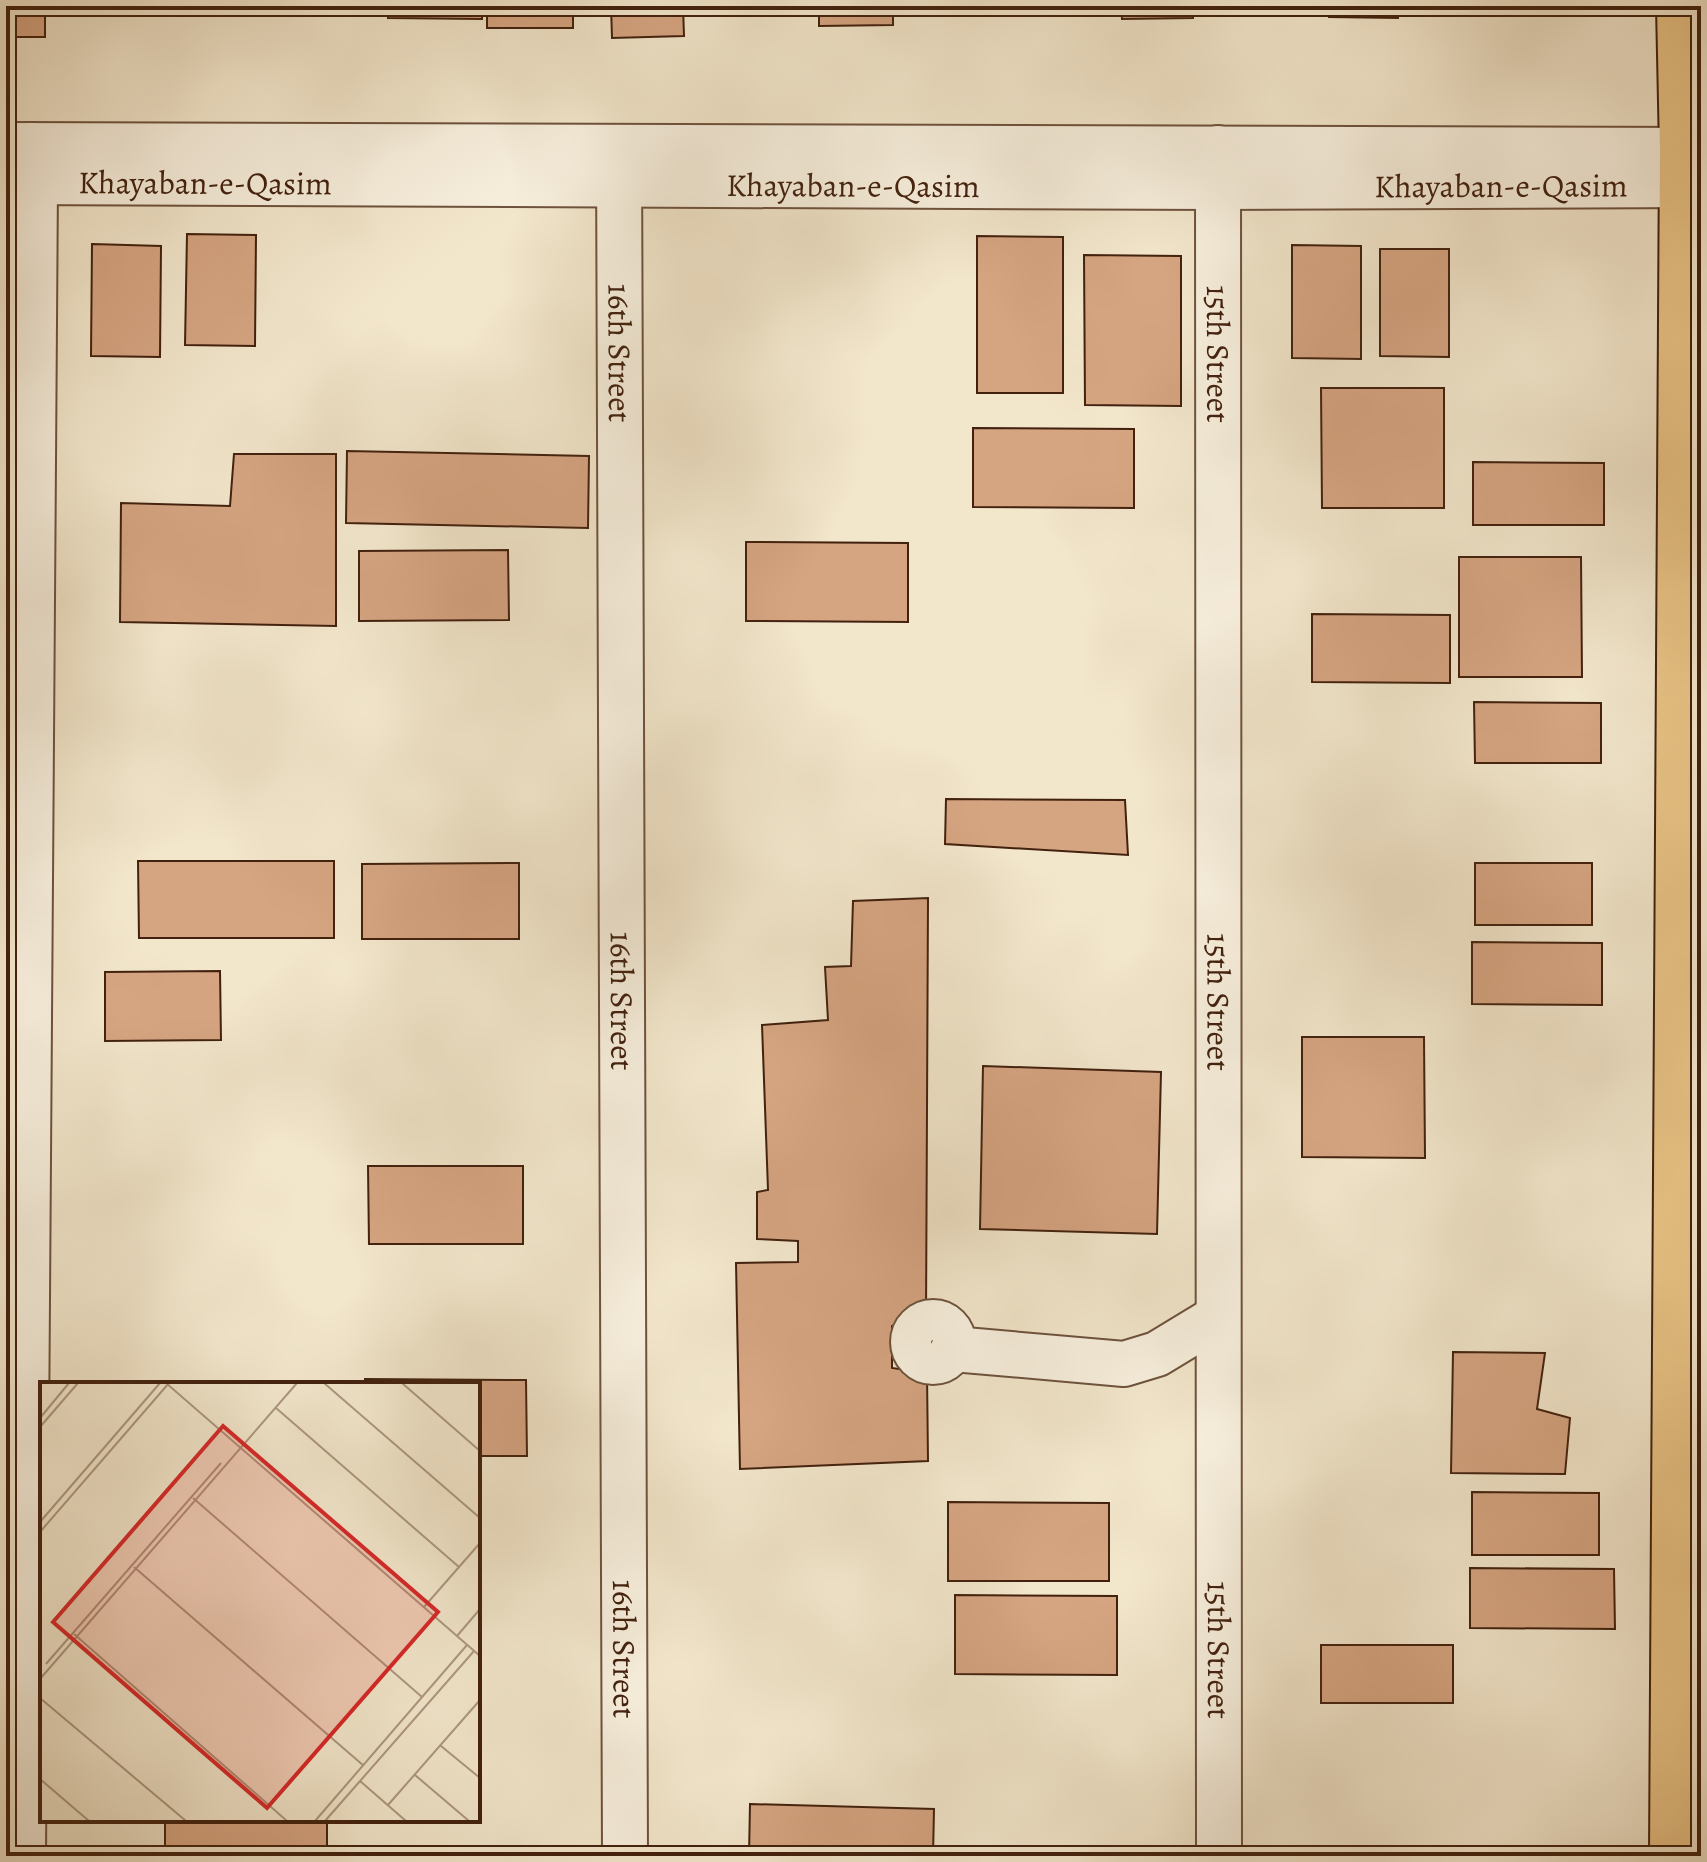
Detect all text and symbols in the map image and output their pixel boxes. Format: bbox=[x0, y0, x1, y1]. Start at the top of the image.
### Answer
street label: Khayaban-e-Qasim bbox=[78, 160, 332, 205]
street label: Khayaban-e-Qasim bbox=[726, 163, 980, 208]
street label: Khayaban-e-Qasim bbox=[1374, 163, 1628, 208]
street label: 16th Street bbox=[597, 284, 642, 422]
street label: 15th Street bbox=[1196, 285, 1240, 423]
street label: 16th Street bbox=[600, 932, 644, 1070]
street label: 15th Street bbox=[1196, 933, 1241, 1071]
inset map bbox=[40, 1382, 480, 1822]
street label: 16th Street bbox=[602, 1580, 647, 1718]
street label: 15th Street bbox=[1197, 1581, 1241, 1719]

